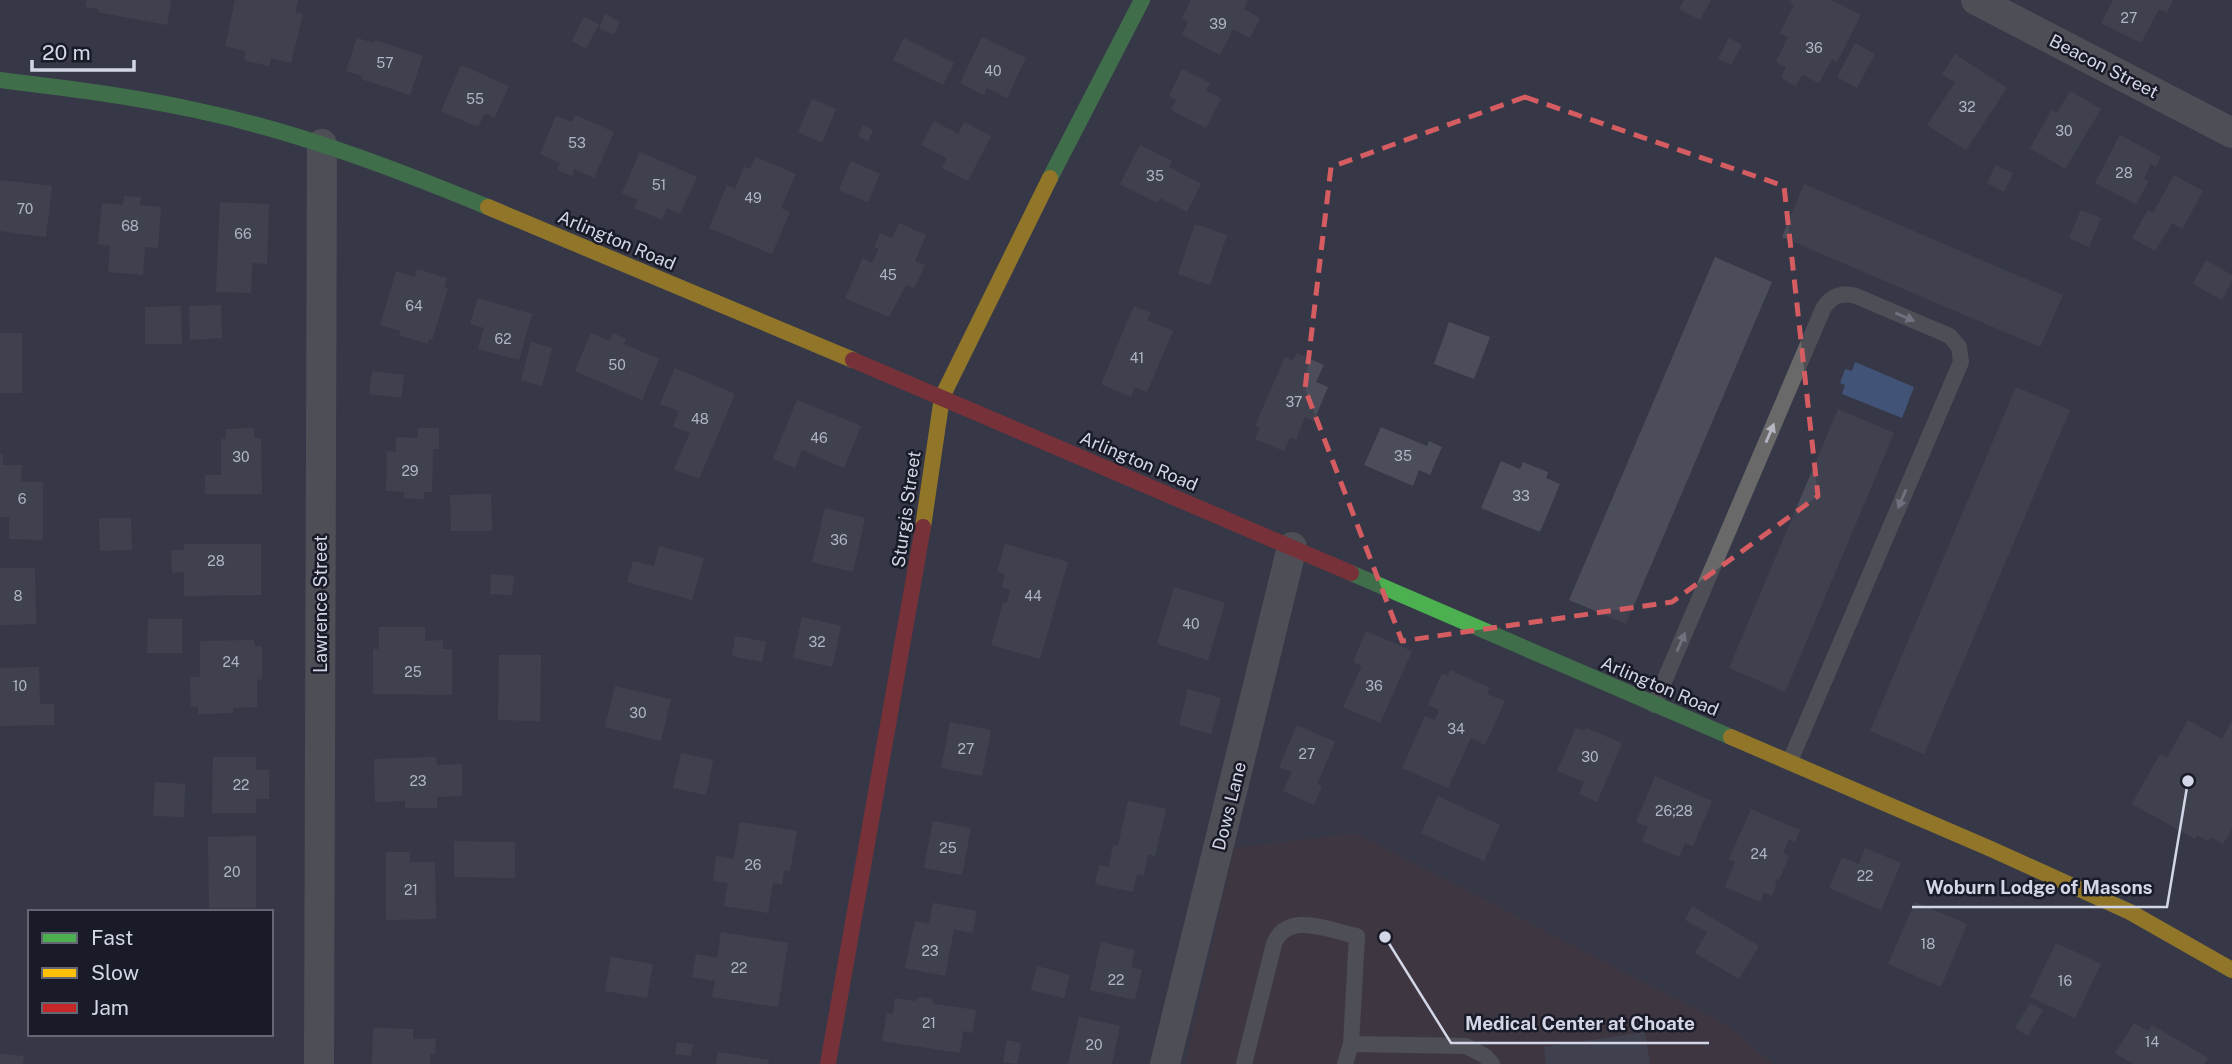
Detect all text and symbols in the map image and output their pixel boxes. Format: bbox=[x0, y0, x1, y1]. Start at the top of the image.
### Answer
house number: 27 bbox=[2121, 10, 2137, 26]
house number: 39 bbox=[1209, 16, 1227, 32]
scale bar bbox=[32, 28, 133, 72]
street label: Beacon Street bbox=[2046, 30, 2162, 102]
text: 20 m bbox=[42, 40, 91, 65]
house number: 36 bbox=[1805, 40, 1823, 56]
house number: 57 bbox=[376, 55, 394, 71]
house number: 40 bbox=[984, 63, 1002, 79]
house number: 55 bbox=[466, 91, 484, 107]
house number: 32 bbox=[1958, 99, 1976, 115]
house number: 30 bbox=[2055, 123, 2073, 139]
house number: 53 bbox=[568, 135, 586, 151]
house number: 28 bbox=[2115, 165, 2133, 181]
house number: 35 bbox=[1146, 168, 1164, 184]
house number: 51 bbox=[652, 177, 666, 193]
house number: 49 bbox=[744, 190, 762, 206]
house number: 70 bbox=[17, 201, 33, 217]
street label: Arlington Road bbox=[555, 206, 679, 274]
house number: 68 bbox=[121, 218, 139, 234]
house number: 66 bbox=[234, 226, 252, 242]
house number: 45 bbox=[879, 267, 897, 283]
house number: 64 bbox=[405, 298, 423, 314]
one-way arrow bbox=[1895, 311, 1916, 322]
house number: 62 bbox=[494, 331, 512, 347]
house number: 41 bbox=[1130, 350, 1144, 366]
house number: 50 bbox=[608, 357, 626, 373]
house number: 37 bbox=[1286, 394, 1302, 410]
house number: 48 bbox=[691, 411, 709, 427]
one-way arrow bbox=[1764, 423, 1776, 443]
street label: Arlington Road bbox=[1077, 427, 1201, 495]
house number: 46 bbox=[810, 430, 828, 446]
house number: 35 bbox=[1394, 448, 1412, 464]
house number: 30 bbox=[232, 449, 250, 465]
street label: Sturgis Street bbox=[887, 449, 925, 569]
house number: 29 bbox=[401, 463, 419, 479]
house number: 33 bbox=[1512, 488, 1530, 504]
one-way arrow bbox=[1897, 488, 1908, 509]
house number: 6 bbox=[18, 491, 27, 507]
house number: 36 bbox=[830, 532, 848, 548]
street label: Lawrence Street bbox=[310, 535, 331, 673]
house number: 28 bbox=[207, 553, 225, 569]
house number: 8 bbox=[13, 588, 23, 604]
house number: 44 bbox=[1024, 588, 1042, 604]
house number: 40 bbox=[1182, 616, 1200, 632]
one-way arrow bbox=[1676, 632, 1687, 653]
house number: 32 bbox=[808, 634, 826, 650]
street label: Arlington Road bbox=[1598, 652, 1722, 720]
house number: 24 bbox=[222, 654, 240, 670]
house number: 25 bbox=[404, 664, 422, 680]
house number: 10 bbox=[13, 678, 27, 694]
house number: 36 bbox=[1365, 678, 1383, 694]
house number: 30 bbox=[629, 705, 647, 721]
house number: 34 bbox=[1447, 721, 1465, 737]
house number: 27 bbox=[958, 741, 974, 757]
house number: 27 bbox=[1299, 746, 1315, 762]
house number: 30 bbox=[1581, 749, 1599, 765]
street label: Dows Lane bbox=[1208, 760, 1250, 852]
house number: 23 bbox=[409, 773, 427, 789]
house number: 22 bbox=[233, 777, 249, 793]
house number: 26;28 bbox=[1655, 803, 1693, 819]
house number: 25 bbox=[939, 840, 957, 856]
house number: 24 bbox=[1750, 846, 1768, 862]
house number: 26 bbox=[744, 857, 762, 873]
house number: 20 bbox=[224, 864, 240, 880]
callout: Woburn Lodge of Masons bbox=[1912, 867, 2167, 907]
house number: 22 bbox=[1857, 868, 1873, 884]
text: Woburn Lodge of Masons bbox=[1925, 876, 2153, 898]
house number: 21 bbox=[404, 882, 418, 898]
legend bbox=[28, 910, 273, 1036]
text: Fast bbox=[91, 925, 133, 950]
house number: 18 bbox=[1921, 936, 1935, 952]
house number: 23 bbox=[921, 943, 939, 959]
text: Slow bbox=[91, 960, 139, 985]
house number: 22 bbox=[731, 960, 747, 976]
house number: 22 bbox=[1108, 972, 1124, 988]
house number: 16 bbox=[2058, 973, 2072, 989]
text: Jam bbox=[91, 995, 129, 1020]
callout: Medical Center at Choate bbox=[1451, 1003, 1709, 1043]
text: Medical Center at Choate bbox=[1465, 1012, 1695, 1034]
house number: 21 bbox=[922, 1015, 936, 1031]
house number: 14 bbox=[2145, 1034, 2159, 1050]
house number: 20 bbox=[1086, 1037, 1102, 1053]

